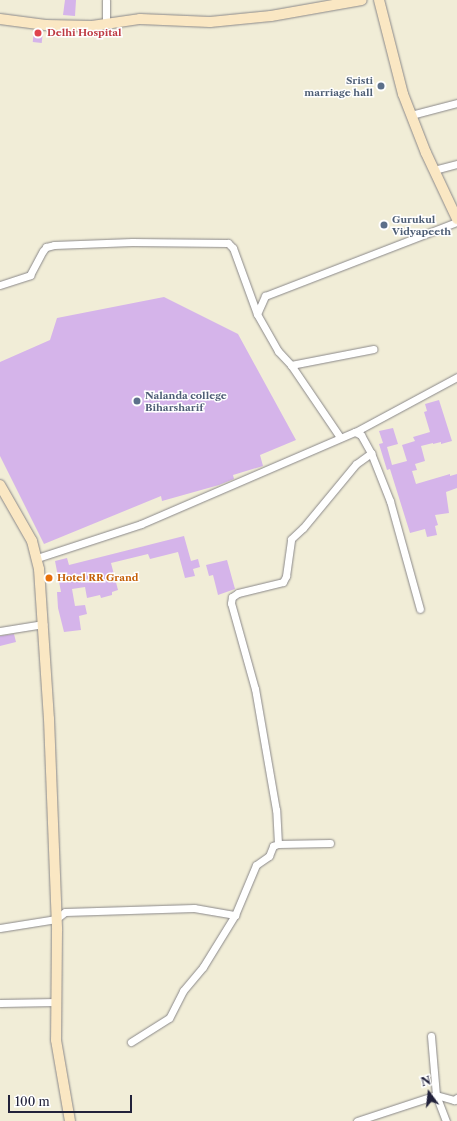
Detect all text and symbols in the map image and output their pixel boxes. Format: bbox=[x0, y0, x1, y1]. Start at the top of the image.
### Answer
marker: Delhi Hospital bbox=[32, 27, 44, 39]
place label: Delhi Hospital bbox=[47, 27, 122, 39]
place label: Sristi marriage hall bbox=[304, 74, 373, 98]
marker: Sristi marriage hall bbox=[376, 81, 386, 91]
place label: Gurukul Vidyapeeth bbox=[392, 213, 451, 236]
marker: Gurukul Vidyapeeth bbox=[379, 220, 389, 230]
place label: Nalanda college Biharsharif bbox=[145, 389, 227, 412]
marker: Nalanda college Biharsharif bbox=[132, 396, 142, 406]
place label: Hotel RR Grand bbox=[57, 572, 139, 584]
marker: Hotel RR Grand bbox=[44, 573, 54, 583]
north arrow bbox=[409, 1073, 449, 1113]
text: N bbox=[419, 1073, 432, 1089]
scale bar bbox=[10, 1087, 134, 1113]
text: 100 m bbox=[15, 1094, 50, 1109]

